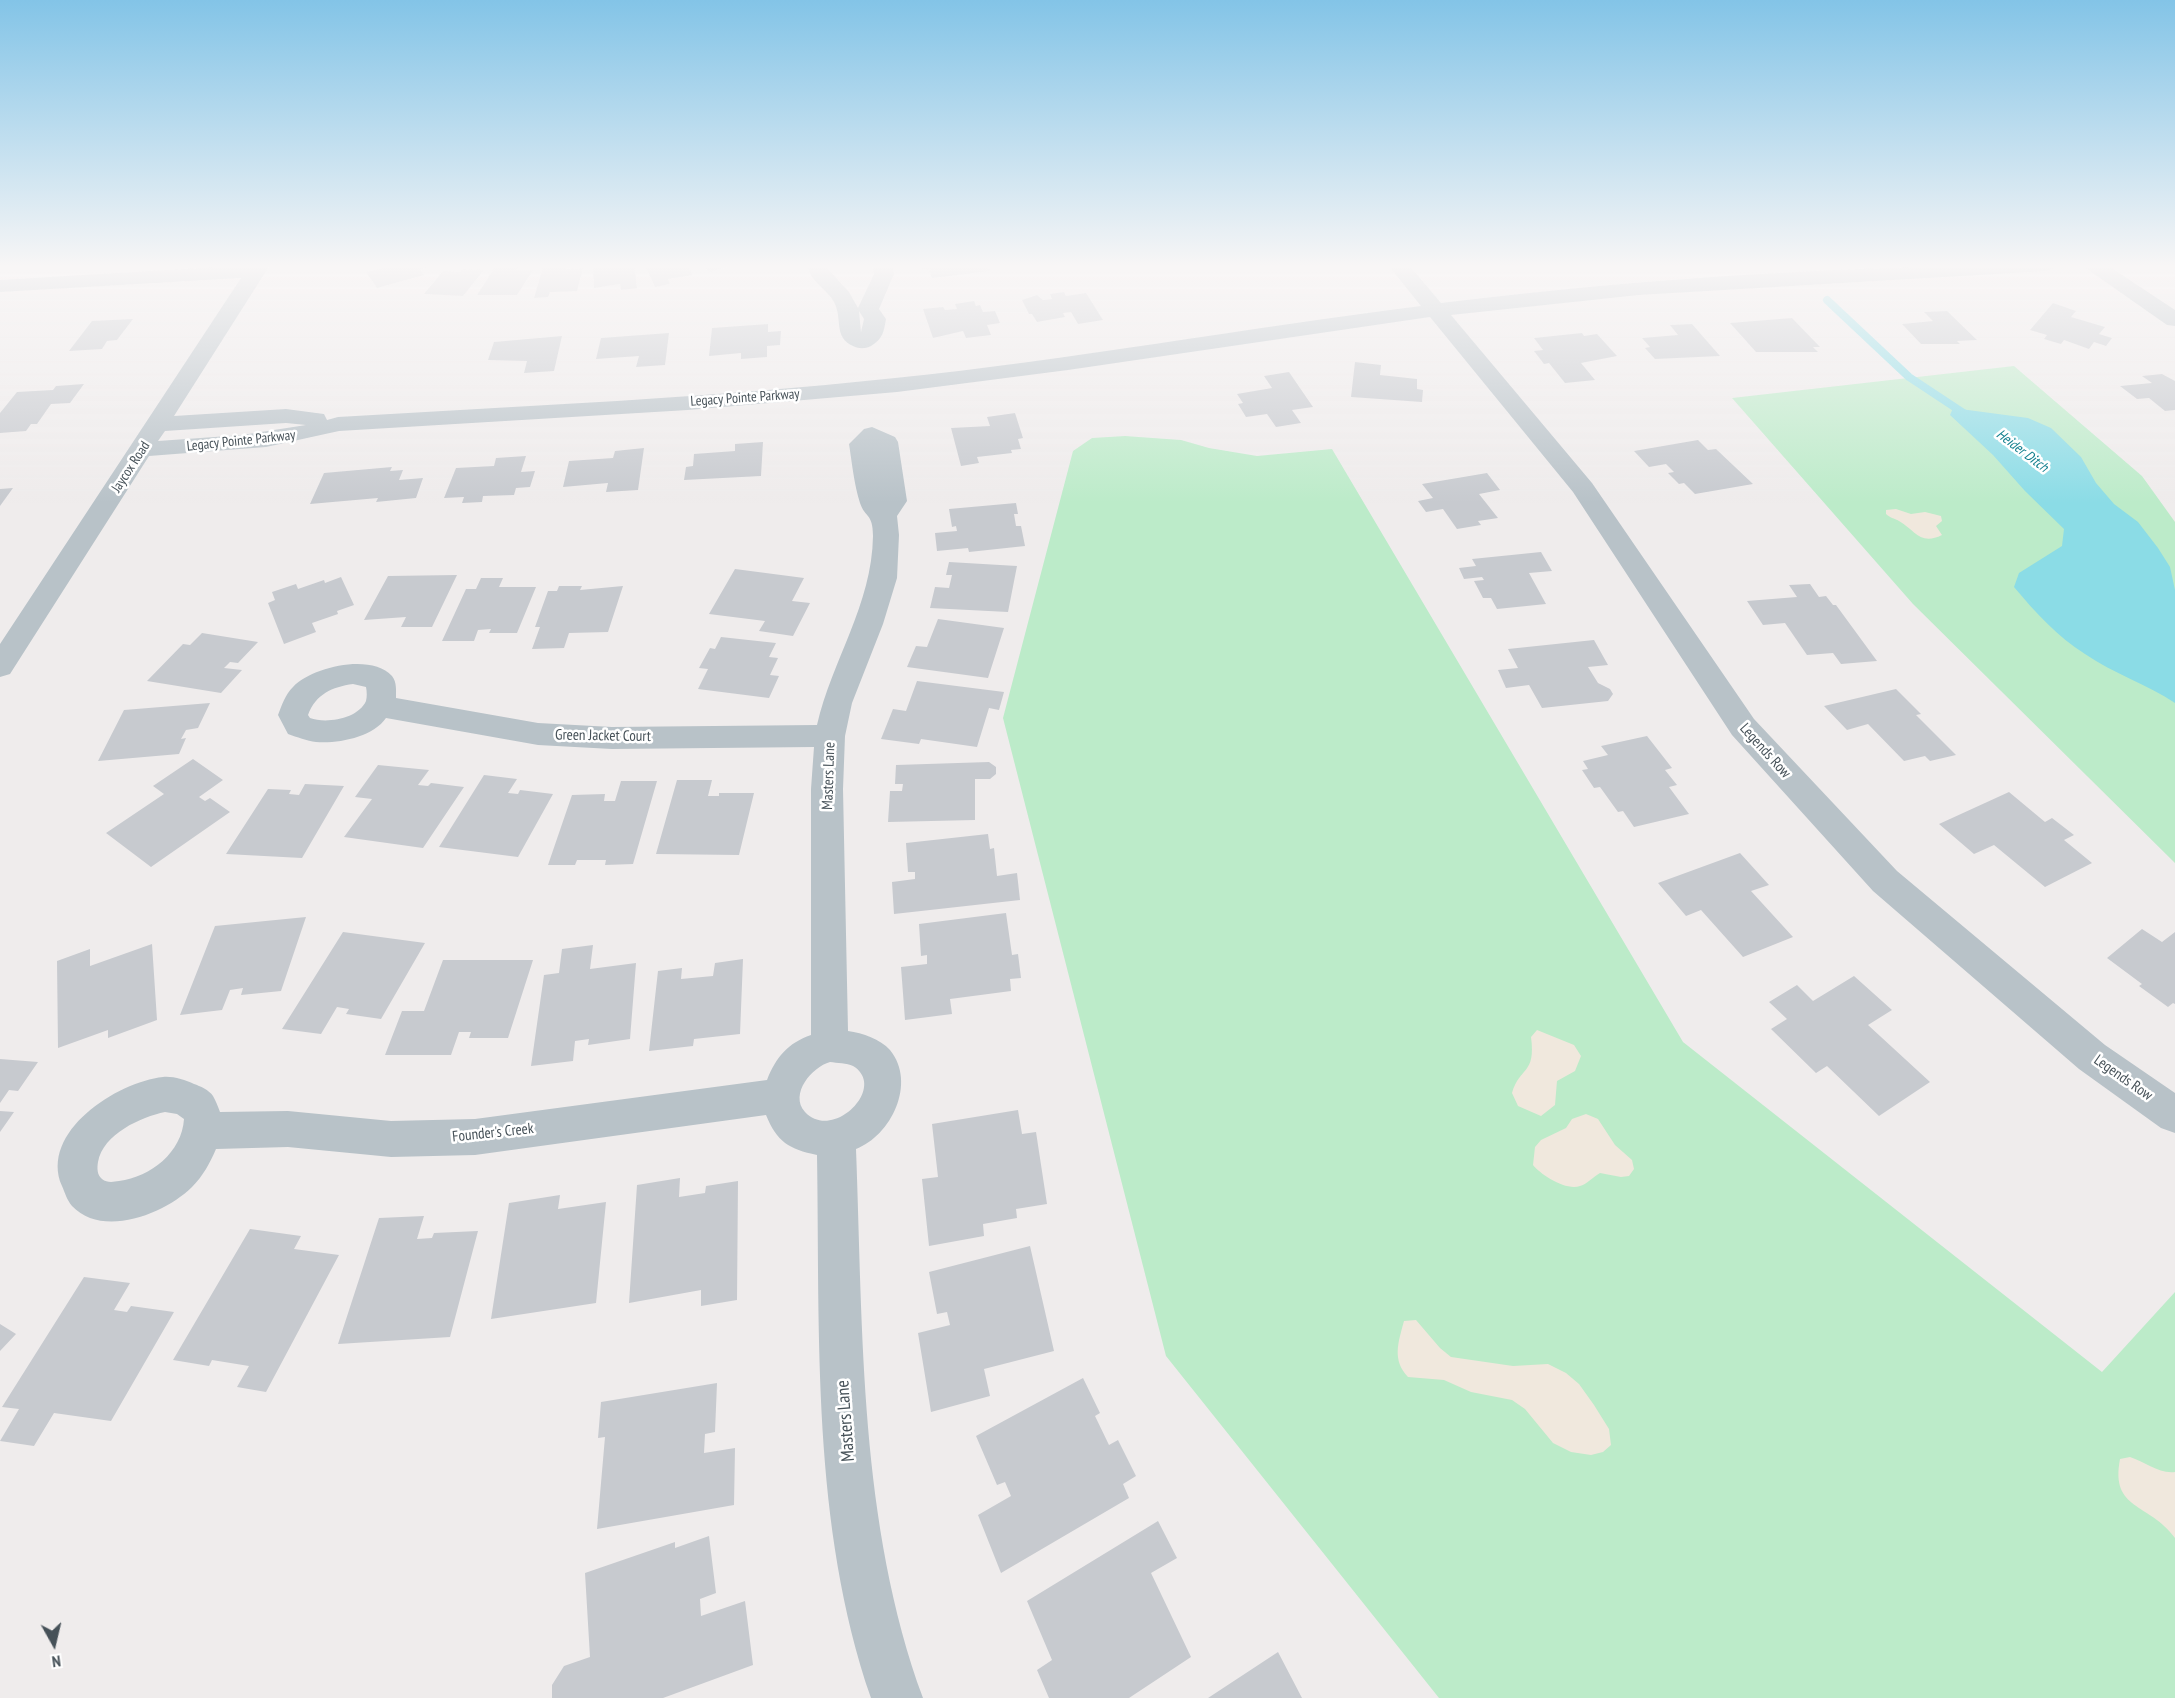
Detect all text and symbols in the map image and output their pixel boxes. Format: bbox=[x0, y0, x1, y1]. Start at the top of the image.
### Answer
street label: Legacy Pointe Parkway bbox=[690, 386, 800, 410]
water label: Heider Ditch bbox=[1993, 426, 2051, 476]
street label: Legacy Pointe Parkway bbox=[186, 427, 296, 455]
street label: Jaycox Road bbox=[108, 438, 154, 496]
street label: Legends Row bbox=[1736, 720, 1794, 782]
street label: Green Jacket Court bbox=[555, 726, 651, 746]
street label: Masters Lane bbox=[819, 742, 839, 810]
street label: Legends Row bbox=[2090, 1051, 2156, 1105]
street label: Founder's Creek bbox=[451, 1120, 535, 1146]
street label: Masters Lane bbox=[832, 1380, 860, 1462]
north arrow bbox=[24, 1614, 84, 1674]
text: N bbox=[51, 1651, 62, 1672]

